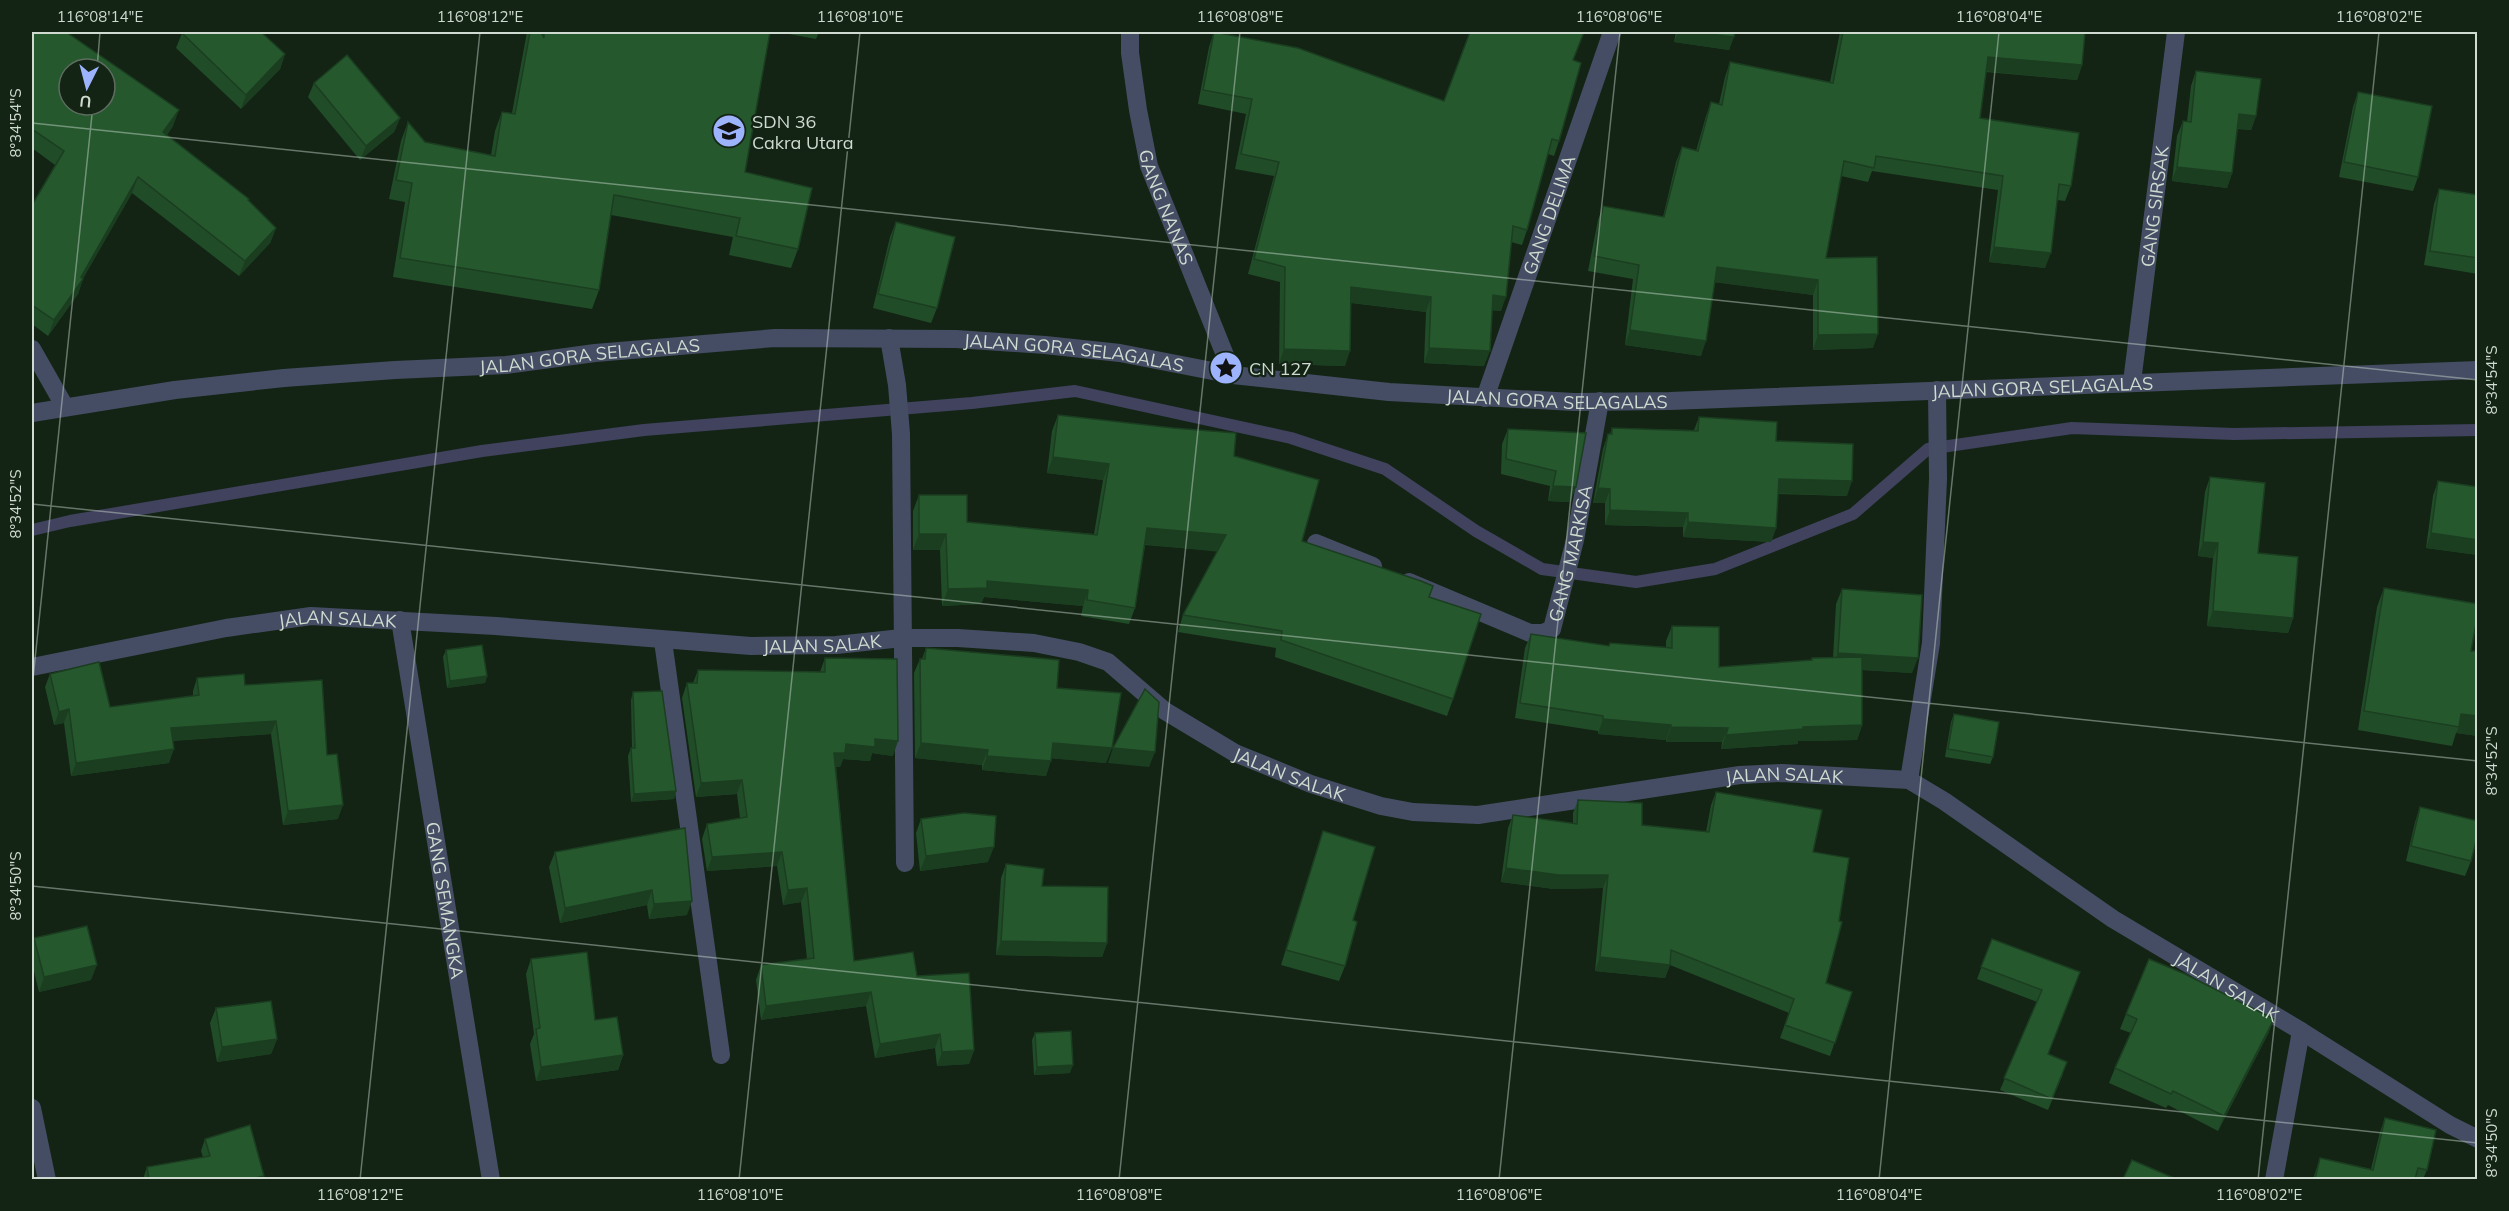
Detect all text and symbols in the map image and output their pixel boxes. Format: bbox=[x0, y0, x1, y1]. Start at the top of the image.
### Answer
text: 116°08'14"E bbox=[57, 7, 143, 26]
text: 116°08'12"E bbox=[437, 7, 523, 26]
text: 116°08'10"E bbox=[817, 7, 903, 26]
text: 116°08'08"E bbox=[1197, 7, 1283, 26]
text: 116°08'06"E bbox=[1576, 7, 1662, 26]
text: 116°08'04"E bbox=[1956, 7, 2042, 26]
text: 116°08'02"E bbox=[2336, 7, 2422, 26]
north arrow bbox=[57, 57, 117, 117]
text: 8°34'54"S bbox=[6, 88, 25, 158]
text: U bbox=[78, 91, 92, 112]
place label: SDN 36 Cakra Utara bbox=[752, 110, 854, 154]
school or university icon: SDN 36 Cakra Utara bbox=[711, 113, 747, 149]
street label: GANG SIRSAK bbox=[2135, 144, 2173, 268]
street label: GANG NANAS bbox=[1134, 147, 1199, 268]
street label: GANG DELIMA bbox=[1517, 152, 1580, 278]
street label: JALAN GORA SELAGALAS bbox=[963, 328, 1186, 377]
street label: JALAN GORA SELAGALAS bbox=[479, 333, 701, 378]
text: 8°34'54"S bbox=[2482, 345, 2501, 415]
place icon: CN 127 bbox=[1208, 350, 1244, 386]
place label: CN 127 bbox=[1249, 357, 1312, 380]
street label: JALAN GORA SELAGALAS bbox=[1931, 371, 2154, 402]
street label: JALAN GORA SELAGALAS bbox=[1445, 384, 1668, 414]
text: 8°34'52"S bbox=[6, 469, 25, 539]
street label: GANG MARKISA bbox=[1543, 483, 1596, 624]
street label: JALAN SALAK bbox=[277, 604, 398, 632]
street label: JALAN SALAK bbox=[763, 629, 883, 657]
text: 8°34'52"S bbox=[2482, 726, 2501, 796]
street label: JALAN SALAK bbox=[1230, 742, 1349, 806]
street label: JALAN SALAK bbox=[1723, 761, 1845, 789]
street label: GANG SEMANGKA bbox=[421, 820, 470, 981]
text: 8°34'50"S bbox=[6, 851, 25, 921]
street label: JALAN SALAK bbox=[2170, 946, 2284, 1027]
text: 8°34'50"S bbox=[2482, 1108, 2501, 1178]
text: 116°08'12"E bbox=[317, 1185, 403, 1204]
text: 116°08'10"E bbox=[697, 1185, 783, 1204]
text: 116°08'08"E bbox=[1076, 1185, 1162, 1204]
text: 116°08'06"E bbox=[1456, 1185, 1542, 1204]
text: 116°08'04"E bbox=[1836, 1185, 1922, 1204]
text: 116°08'02"E bbox=[2216, 1185, 2302, 1204]

